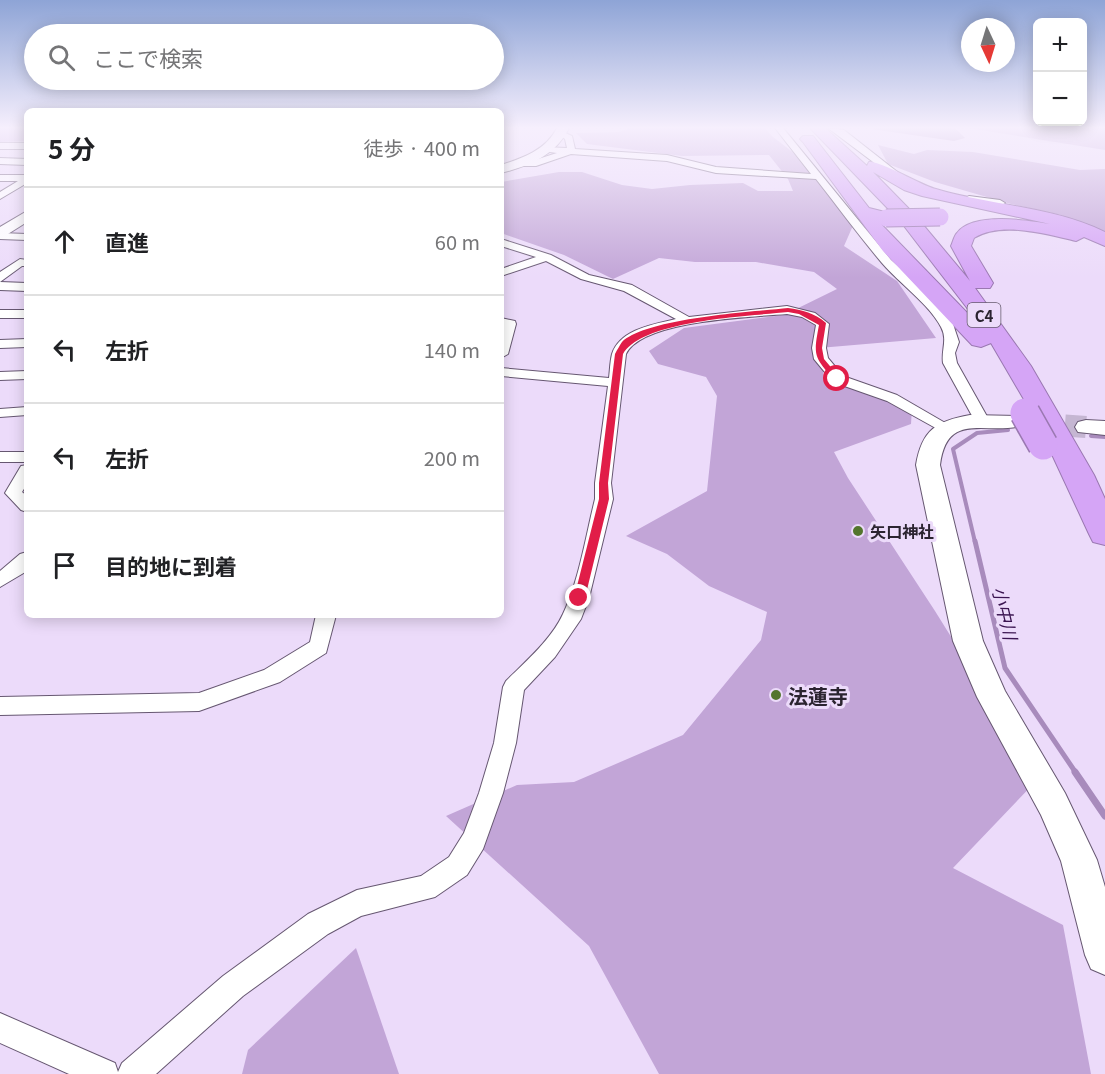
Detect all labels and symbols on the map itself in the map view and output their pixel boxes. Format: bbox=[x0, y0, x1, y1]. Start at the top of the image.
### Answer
north arrow bbox=[961, 18, 1015, 72]
road number: C4 bbox=[968, 303, 1000, 327]
route start bbox=[823, 365, 849, 391]
place label: 矢口神社 bbox=[870, 519, 934, 543]
marker: 矢口神社 bbox=[851, 524, 865, 538]
route end bbox=[565, 584, 591, 610]
water label: 小中川 bbox=[987, 584, 1025, 644]
place label: 法蓮寺 bbox=[788, 681, 848, 710]
marker: 法蓮寺 bbox=[769, 688, 783, 702]

